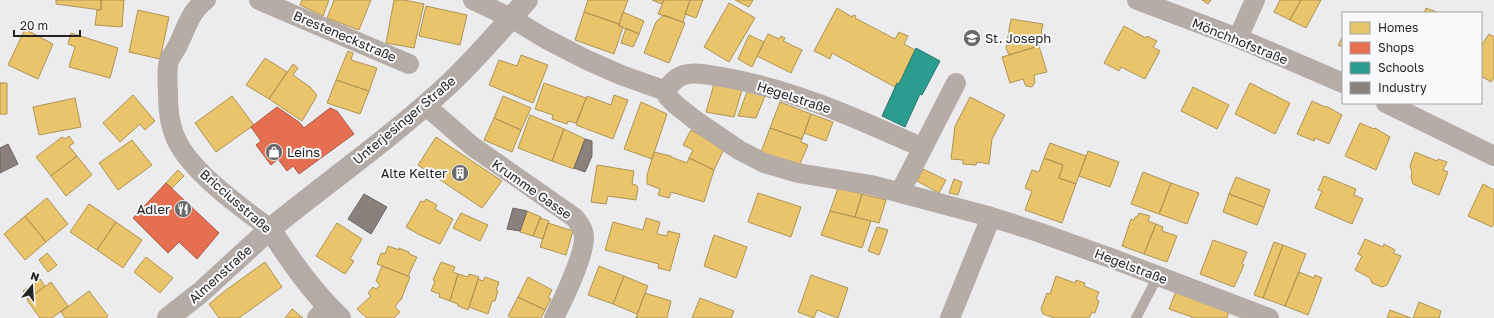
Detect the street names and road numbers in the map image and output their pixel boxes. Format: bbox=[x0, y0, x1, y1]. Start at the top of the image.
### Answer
street label: Bresteneckstraße bbox=[291, 7, 399, 65]
street label: Mönchhofstraße bbox=[1190, 14, 1290, 68]
street label: Unterjesinger Straße bbox=[349, 72, 459, 168]
street label: Hegelstraße bbox=[755, 78, 833, 116]
street label: Krumme Gasse bbox=[489, 156, 575, 222]
street label: Bricciusstraße bbox=[197, 166, 275, 236]
street label: Almenstraße bbox=[185, 242, 255, 306]
street label: Hegelstraße bbox=[1092, 245, 1170, 287]

